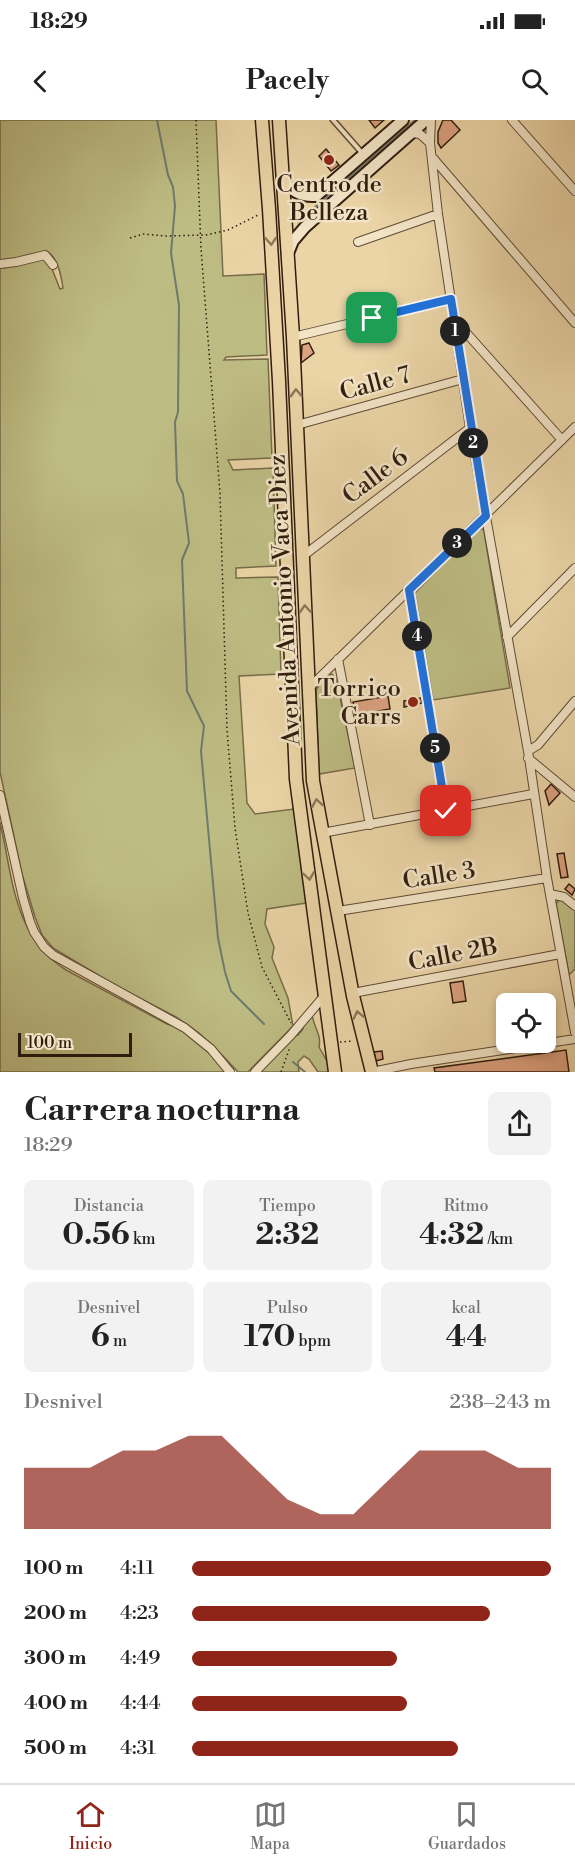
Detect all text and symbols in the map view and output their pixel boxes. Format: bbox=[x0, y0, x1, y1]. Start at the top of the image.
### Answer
text: 18:29 bbox=[30, 8, 88, 35]
text: Pacely bbox=[246, 64, 329, 98]
icon: back bbox=[24, 65, 57, 98]
icon: search bbox=[518, 65, 551, 98]
marker: Centro de Belleza bbox=[322, 153, 336, 167]
place label: Centro de Belleza bbox=[276, 170, 382, 228]
one-way arrow bbox=[264, 237, 277, 246]
pin bbox=[346, 292, 397, 343]
icon: arrive bbox=[355, 301, 388, 334]
pin: 1 bbox=[440, 316, 470, 346]
text: 1 bbox=[451, 321, 459, 341]
street label: Calle 7 bbox=[337, 360, 414, 408]
one-way arrow bbox=[289, 388, 302, 397]
pin: 2 bbox=[458, 428, 488, 458]
text: 2 bbox=[468, 433, 478, 453]
street label: Calle 6 bbox=[337, 442, 414, 511]
street label: Avenida Antonio Vaca Diez bbox=[262, 453, 308, 747]
pin: 3 bbox=[442, 528, 472, 558]
text: 3 bbox=[452, 533, 462, 553]
one-way arrow bbox=[299, 604, 312, 613]
pin: 4 bbox=[402, 621, 432, 651]
text: 4 bbox=[412, 626, 422, 646]
place label: Torrico Carrs bbox=[318, 674, 401, 732]
marker: Torrico Carrs bbox=[406, 695, 420, 709]
pin: 5 bbox=[420, 733, 450, 763]
text: 5 bbox=[430, 738, 440, 758]
pin bbox=[420, 785, 471, 836]
icon: check bbox=[429, 794, 462, 827]
one-way arrow bbox=[311, 798, 324, 808]
street label: Calle 3 bbox=[401, 855, 478, 897]
one-way arrow bbox=[302, 871, 314, 880]
street label: Calle 2B bbox=[406, 932, 500, 978]
map controls bbox=[496, 993, 556, 1053]
button: locate bbox=[496, 993, 556, 1053]
one-way arrow bbox=[352, 1010, 365, 1020]
scale bar bbox=[18, 1030, 132, 1058]
text: 100 m bbox=[27, 1033, 72, 1053]
text: Carrera nocturna bbox=[24, 1090, 300, 1131]
button: share bbox=[488, 1092, 551, 1155]
text: 18:29 bbox=[24, 1133, 73, 1158]
text: Distancia bbox=[74, 1196, 144, 1216]
text: Tiempo bbox=[259, 1196, 316, 1216]
text: Ritmo bbox=[444, 1196, 489, 1216]
text: 0.56 bbox=[62, 1216, 130, 1254]
text: 2:32 bbox=[256, 1216, 319, 1254]
text: 4:32 bbox=[419, 1216, 484, 1254]
text: km bbox=[130, 1229, 155, 1249]
text: /km bbox=[484, 1229, 513, 1249]
text: Desnivel bbox=[77, 1298, 140, 1318]
text: Pulso bbox=[267, 1298, 308, 1318]
text: kcal bbox=[452, 1298, 481, 1318]
text: 6 bbox=[91, 1318, 110, 1356]
text: 170 bbox=[244, 1318, 295, 1356]
text: 44 bbox=[446, 1318, 487, 1356]
text: m bbox=[110, 1331, 127, 1351]
text: bpm bbox=[295, 1331, 331, 1351]
text: Desnivel bbox=[24, 1390, 103, 1415]
text: 238–243 m bbox=[449, 1390, 551, 1415]
text: 100 m bbox=[24, 1556, 83, 1581]
text: 4:11 bbox=[120, 1556, 154, 1581]
text: 200 m bbox=[24, 1601, 87, 1626]
text: 4:23 bbox=[120, 1601, 159, 1626]
text: 300 m bbox=[24, 1646, 87, 1671]
text: 4:49 bbox=[120, 1646, 160, 1671]
text: 400 m bbox=[24, 1691, 88, 1716]
text: 4:44 bbox=[120, 1691, 161, 1716]
text: 500 m bbox=[24, 1736, 87, 1761]
text: 4:31 bbox=[120, 1736, 156, 1761]
tab: Inicio bbox=[69, 1798, 112, 1854]
tab: Mapa bbox=[250, 1798, 290, 1854]
tab: Guardados bbox=[428, 1798, 506, 1854]

